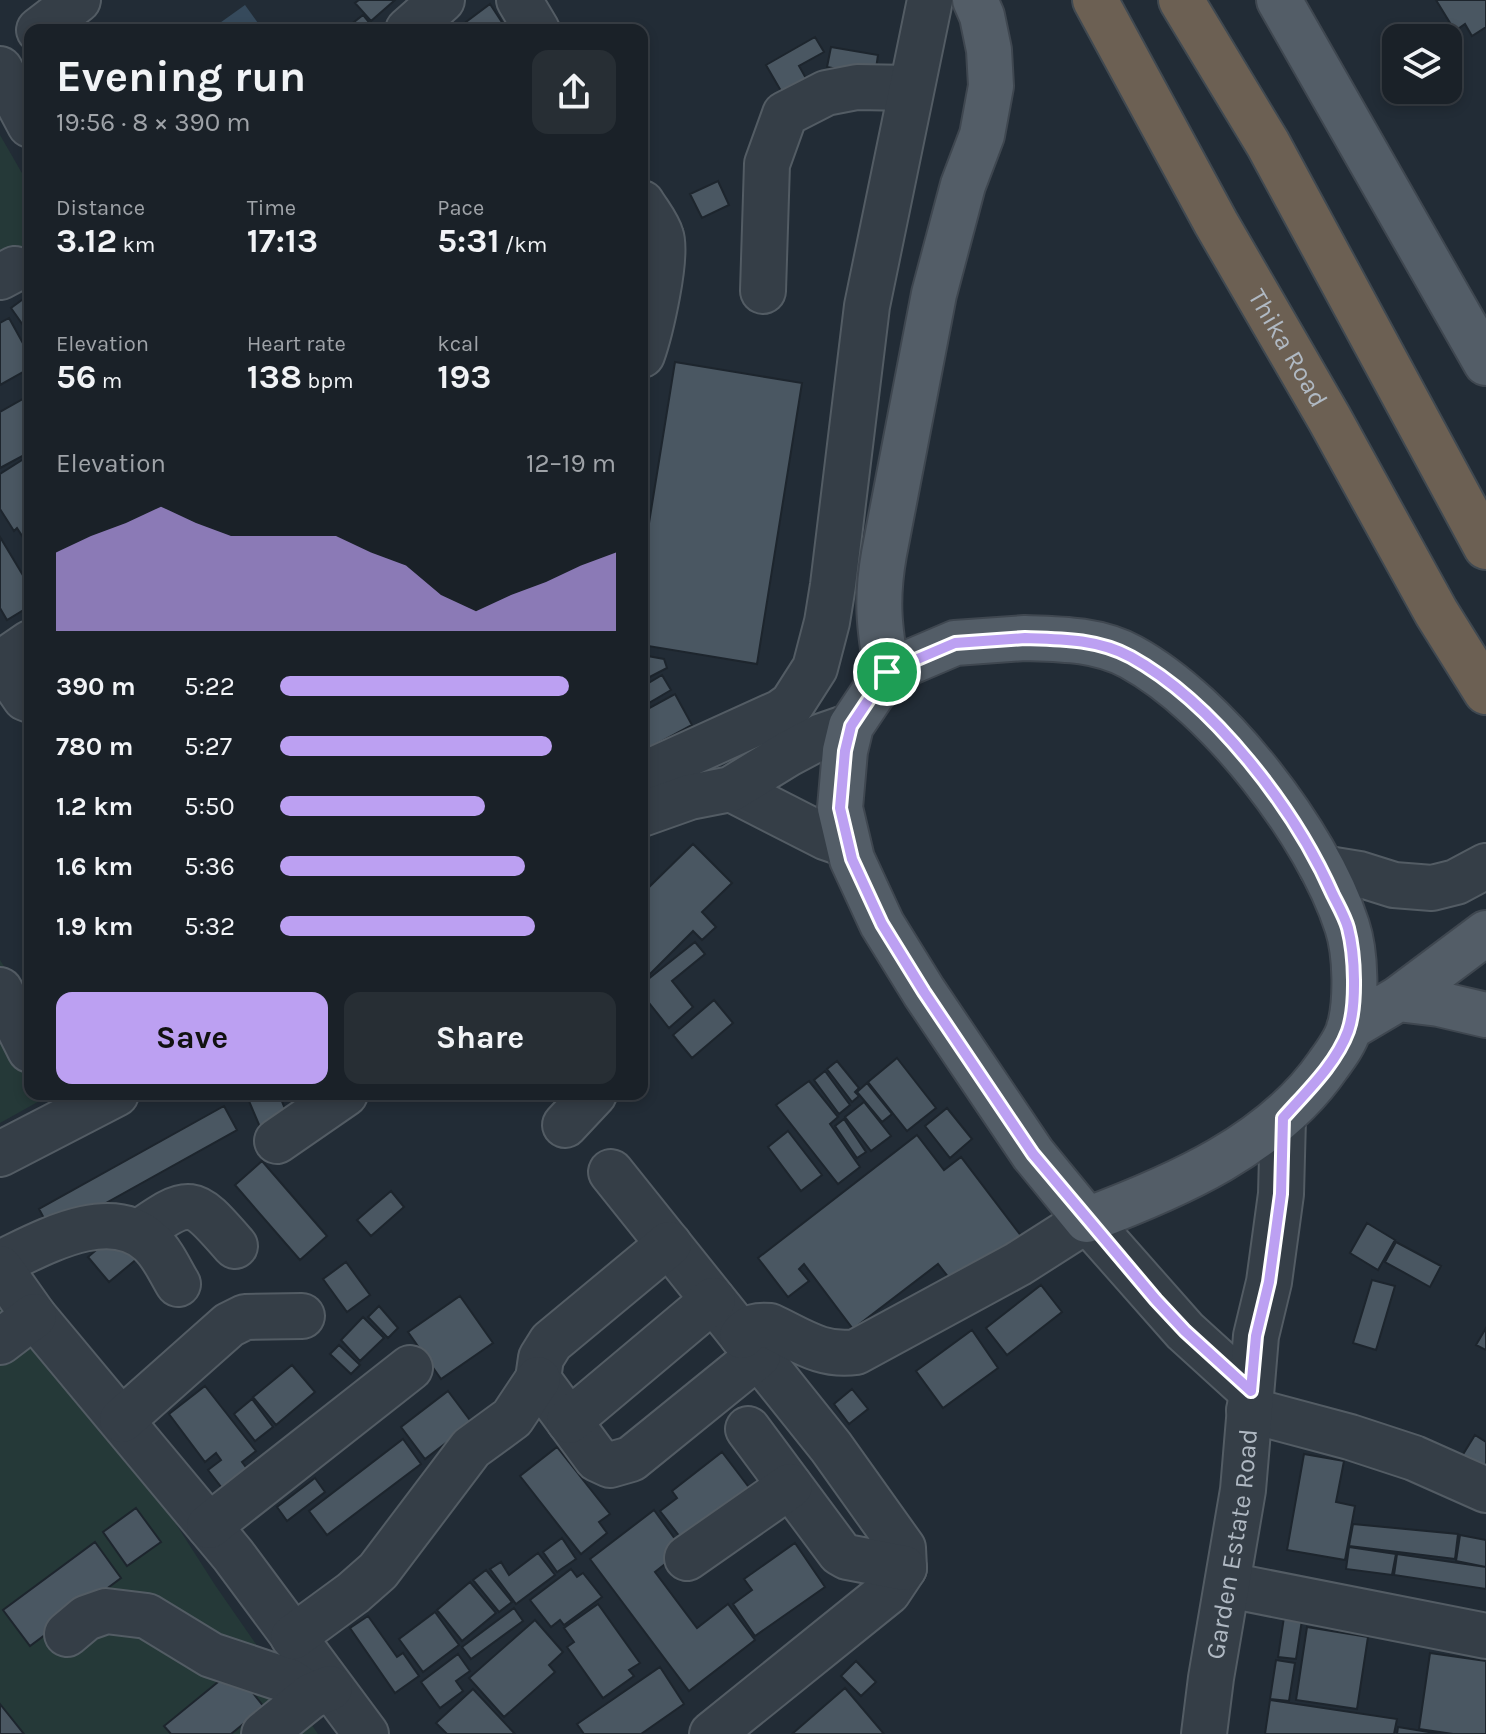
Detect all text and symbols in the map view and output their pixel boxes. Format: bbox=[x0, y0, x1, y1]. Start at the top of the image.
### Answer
map controls bbox=[1382, 24, 1462, 104]
button: layers bbox=[1382, 24, 1462, 104]
button: share bbox=[532, 50, 616, 134]
text: Evening run bbox=[56, 51, 306, 102]
text: 19:56 · 8 × 390 m bbox=[56, 107, 251, 138]
text: Distance bbox=[56, 195, 145, 221]
text: Time bbox=[247, 195, 296, 221]
text: Pace bbox=[437, 195, 484, 221]
text: 3.12 bbox=[56, 221, 117, 261]
text: 17:13 bbox=[247, 221, 318, 261]
text: 5:31 bbox=[437, 221, 500, 261]
text: km bbox=[117, 232, 155, 258]
text: /km bbox=[500, 232, 547, 258]
street label: Thika Road bbox=[1242, 283, 1335, 413]
text: Elevation bbox=[56, 331, 149, 357]
text: Heart rate bbox=[247, 331, 346, 357]
text: kcal bbox=[437, 331, 479, 357]
text: 56 bbox=[56, 357, 96, 397]
text: 138 bbox=[247, 357, 302, 397]
text: 193 bbox=[437, 357, 491, 397]
text: m bbox=[96, 368, 122, 394]
text: bpm bbox=[302, 368, 354, 394]
text: Elevation bbox=[56, 448, 166, 479]
text: 12–19 m bbox=[526, 448, 616, 479]
pin bbox=[853, 638, 921, 706]
icon: arrive bbox=[865, 650, 909, 694]
text: 390 m bbox=[56, 671, 136, 702]
text: 5:22 bbox=[184, 671, 235, 702]
text: 780 m bbox=[56, 731, 133, 762]
text: 5:27 bbox=[184, 731, 232, 762]
text: 1.2 km bbox=[56, 791, 133, 822]
text: 5:50 bbox=[184, 791, 235, 822]
text: 1.6 km bbox=[56, 851, 133, 882]
text: 5:36 bbox=[184, 851, 235, 882]
text: 1.9 km bbox=[56, 911, 133, 942]
text: 5:32 bbox=[184, 911, 235, 942]
button: Save bbox=[56, 992, 328, 1084]
button: Share bbox=[344, 992, 616, 1084]
street label: Garden Estate Road bbox=[1199, 1428, 1264, 1662]

